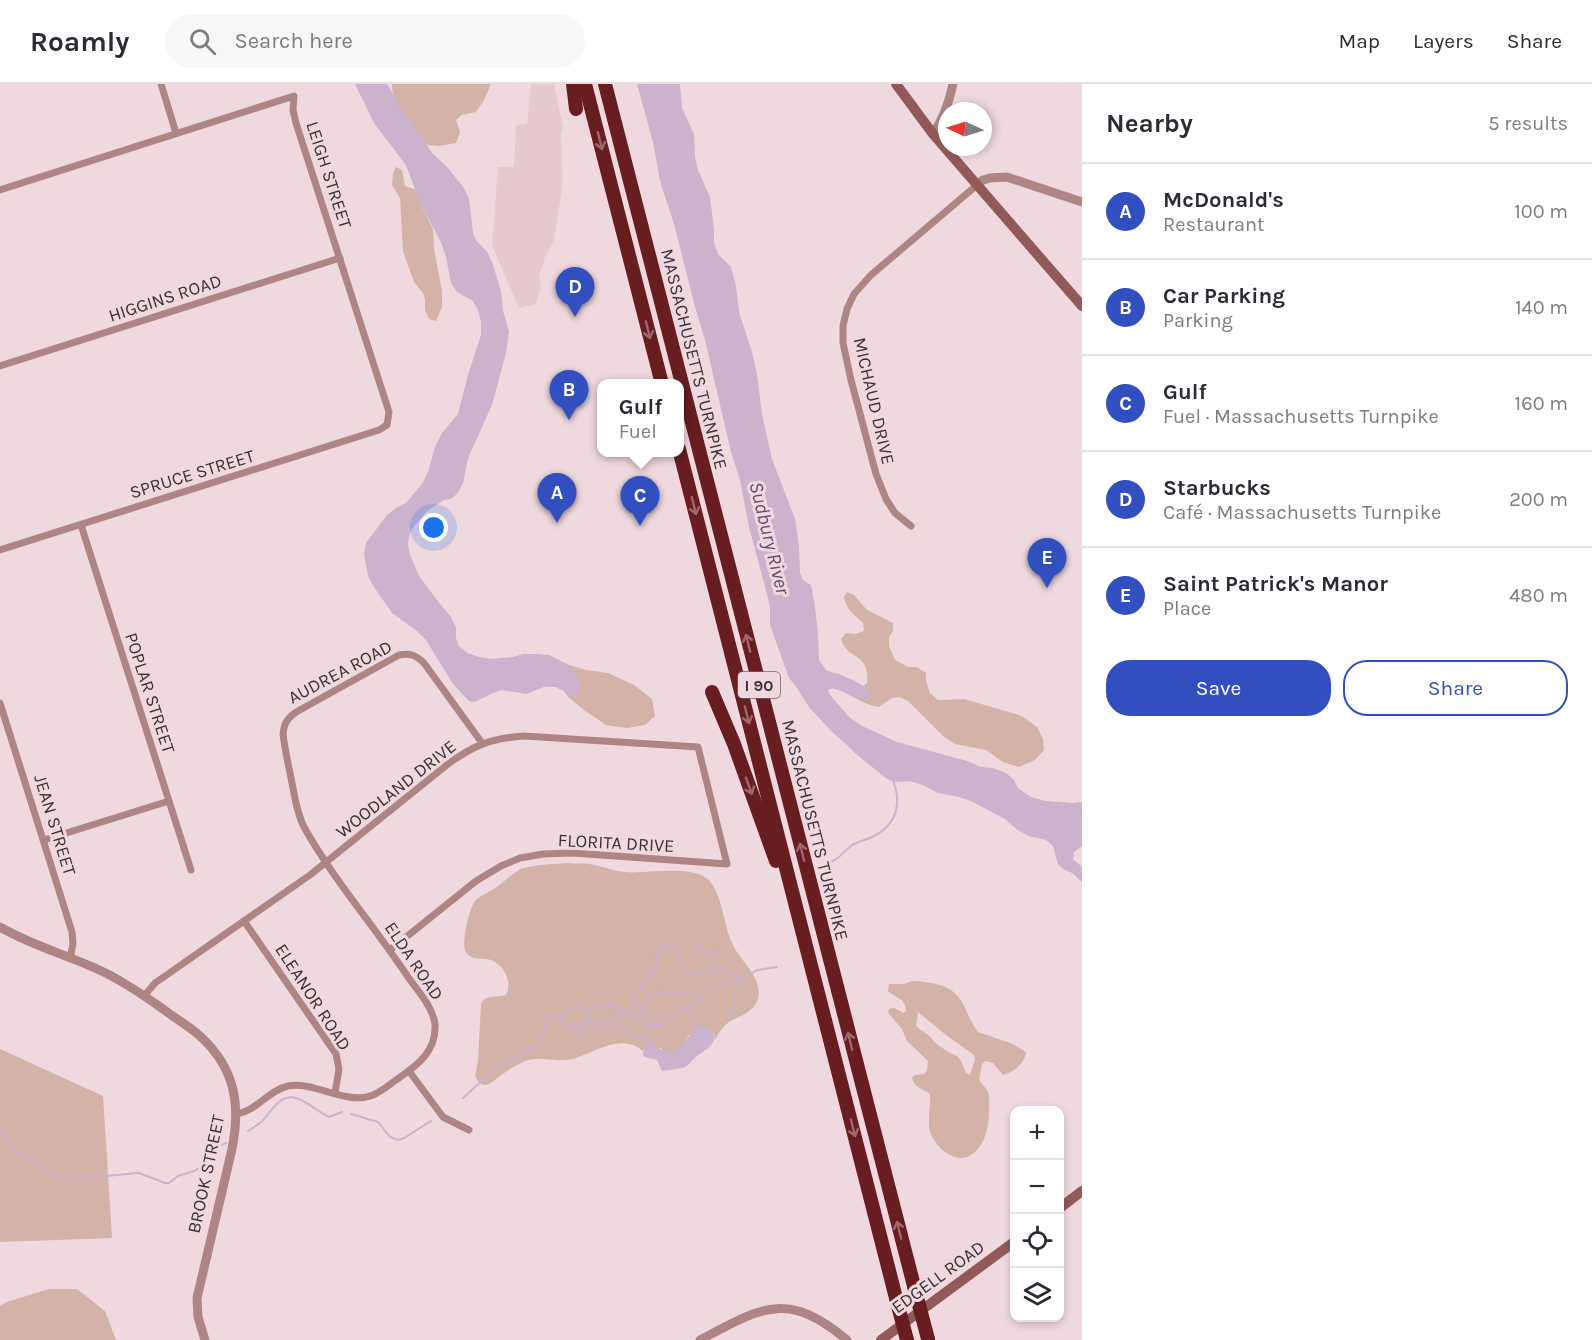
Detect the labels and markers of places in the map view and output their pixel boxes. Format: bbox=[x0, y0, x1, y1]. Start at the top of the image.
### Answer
pin: D bbox=[556, 268, 594, 317]
pin: B bbox=[550, 370, 588, 420]
pin: A bbox=[538, 474, 576, 523]
pin: C bbox=[620, 476, 660, 526]
pin: E bbox=[1028, 538, 1066, 588]

